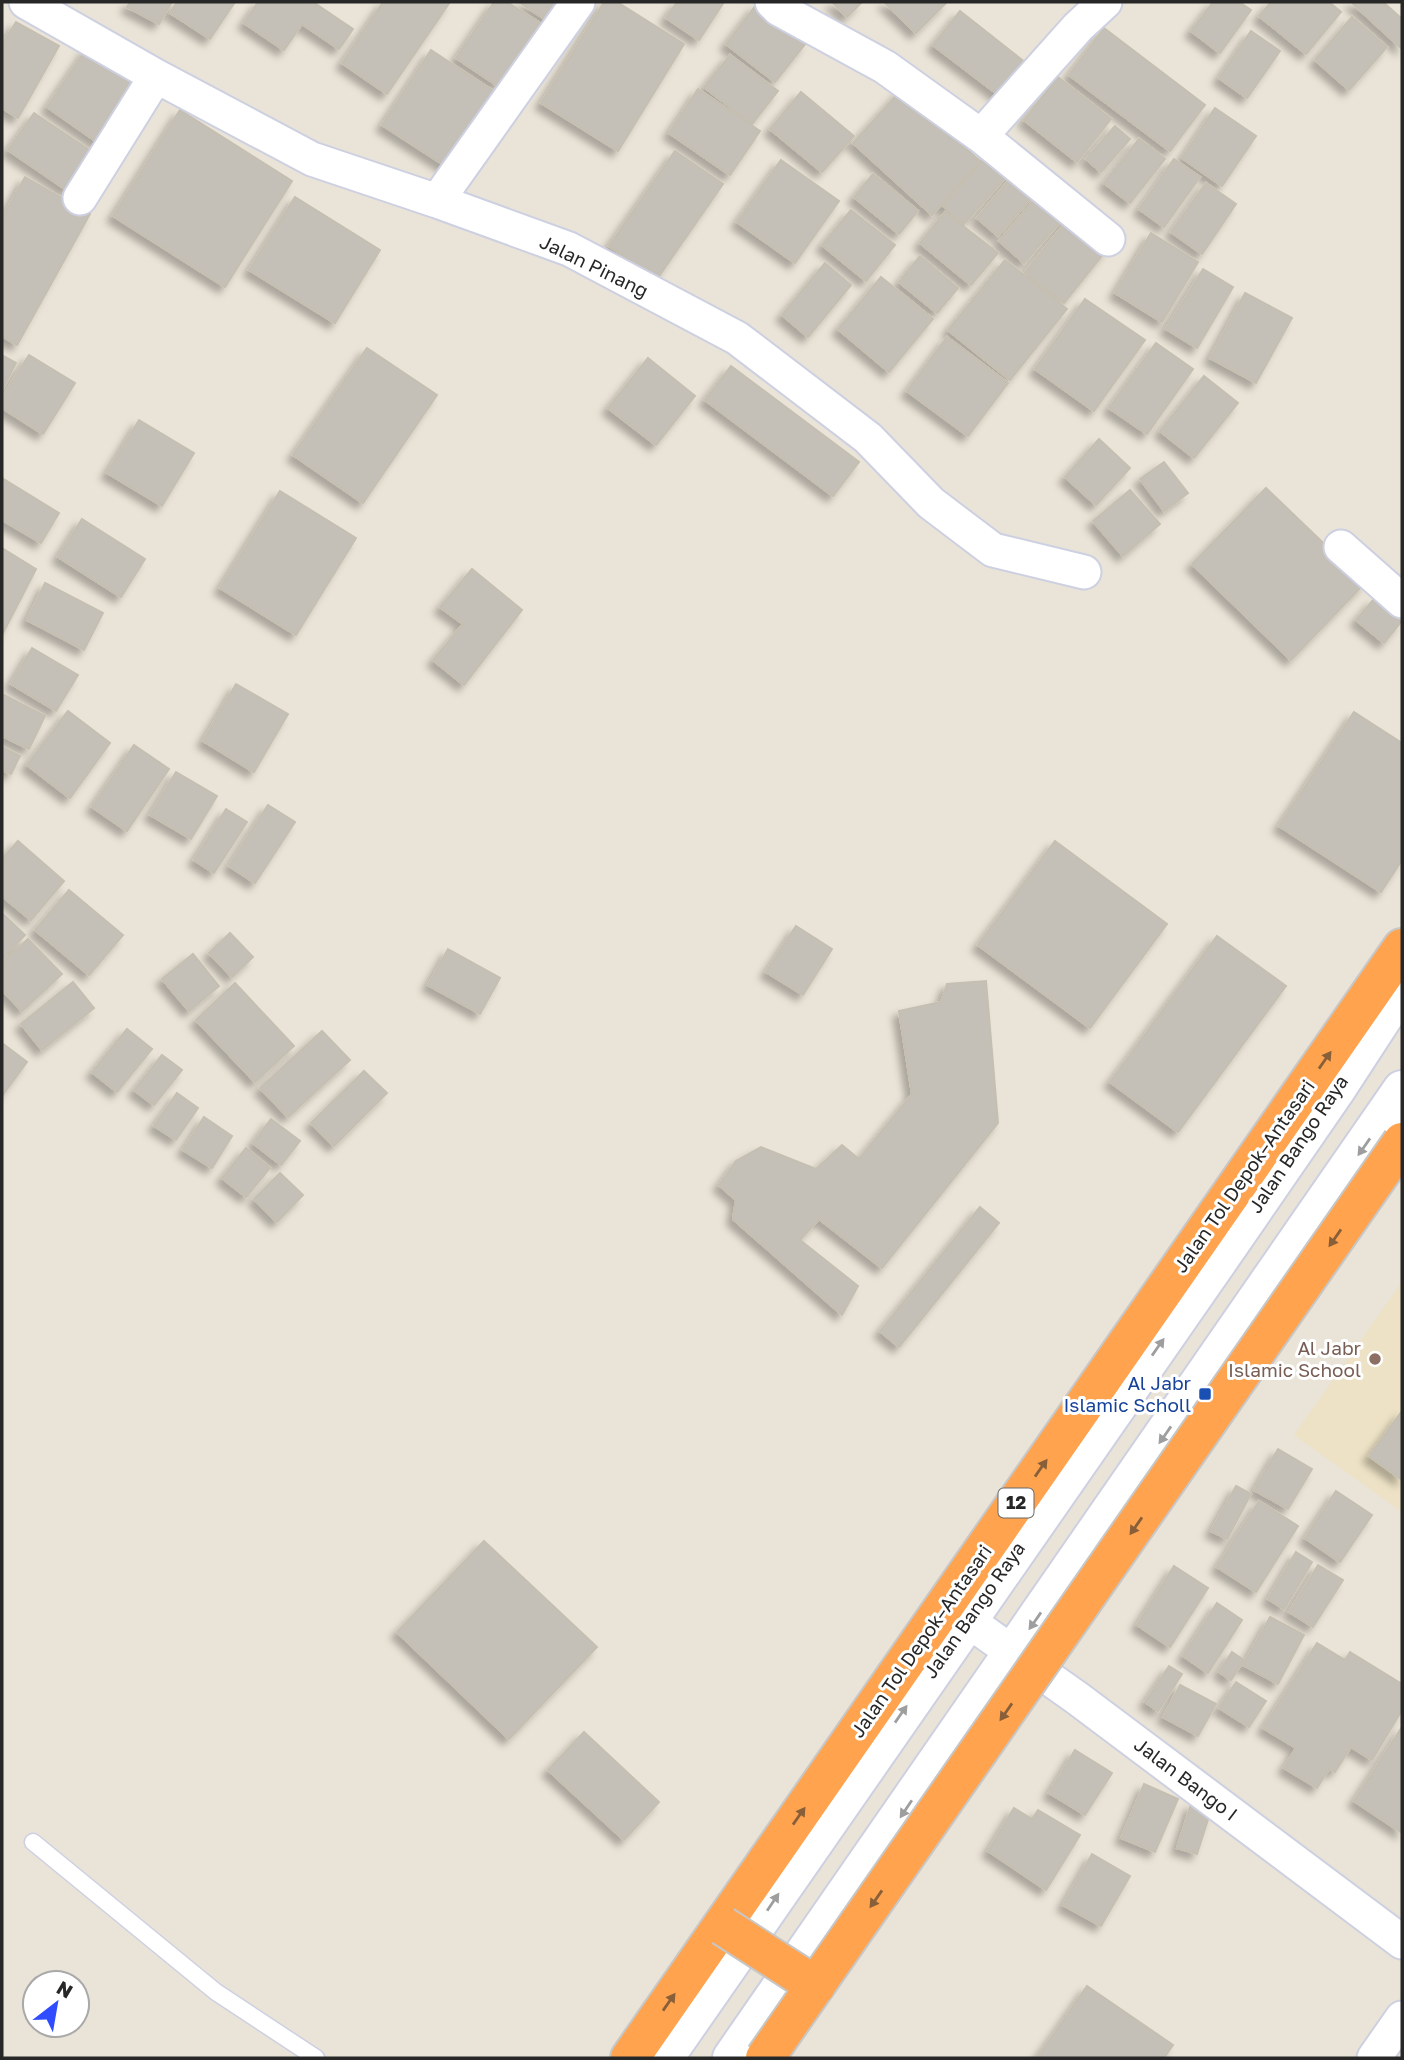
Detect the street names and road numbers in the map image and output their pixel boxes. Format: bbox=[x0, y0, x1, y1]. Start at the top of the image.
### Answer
street label: Jalan Pinang bbox=[536, 229, 652, 302]
street label: Jalan Bango Raya bbox=[1243, 1070, 1352, 1217]
street label: Jalan Tol Depok–Antasari bbox=[1168, 1075, 1319, 1277]
road number: 12 bbox=[998, 1488, 1034, 1518]
street label: Jalan Bango Raya bbox=[918, 1537, 1029, 1682]
street label: Jalan Tol Depok–Antasari bbox=[845, 1540, 996, 1742]
street label: Jalan Bango I bbox=[1130, 1732, 1243, 1825]

